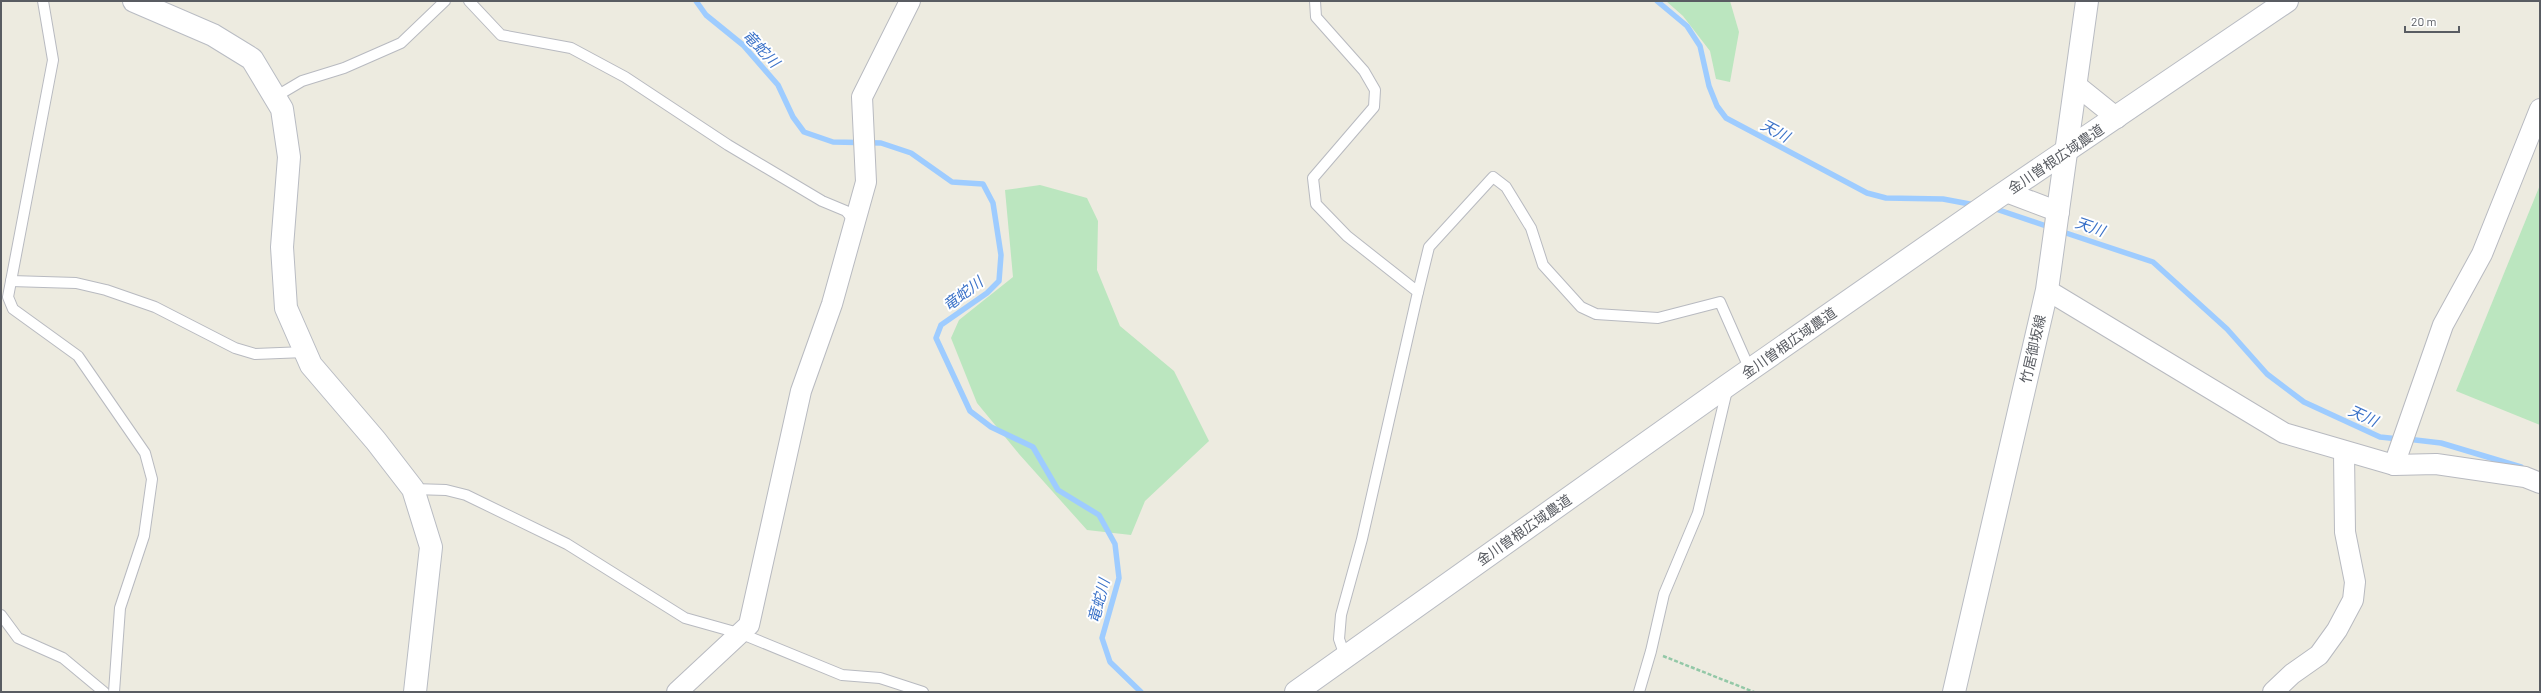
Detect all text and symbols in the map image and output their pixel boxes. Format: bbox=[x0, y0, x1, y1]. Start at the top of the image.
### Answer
scale bar bbox=[2405, 8, 2459, 34]
text: 20 m bbox=[2411, 14, 2437, 28]
water label: 竜蛇川 bbox=[740, 26, 785, 72]
water label: 天川 bbox=[1758, 115, 1795, 146]
street label: 金川曽根広域農道 bbox=[2005, 120, 2107, 197]
water label: 天川 bbox=[2073, 213, 2109, 240]
water label: 竜蛇川 bbox=[939, 271, 987, 314]
street label: 金川曽根広域農道 bbox=[1738, 304, 1839, 382]
street label: 竹居御坂線 bbox=[2016, 313, 2049, 385]
water label: 天川 bbox=[2346, 401, 2383, 430]
street label: 金川曽根広域農道 bbox=[1473, 491, 1574, 569]
water label: 竜蛇川 bbox=[1084, 575, 1113, 625]

